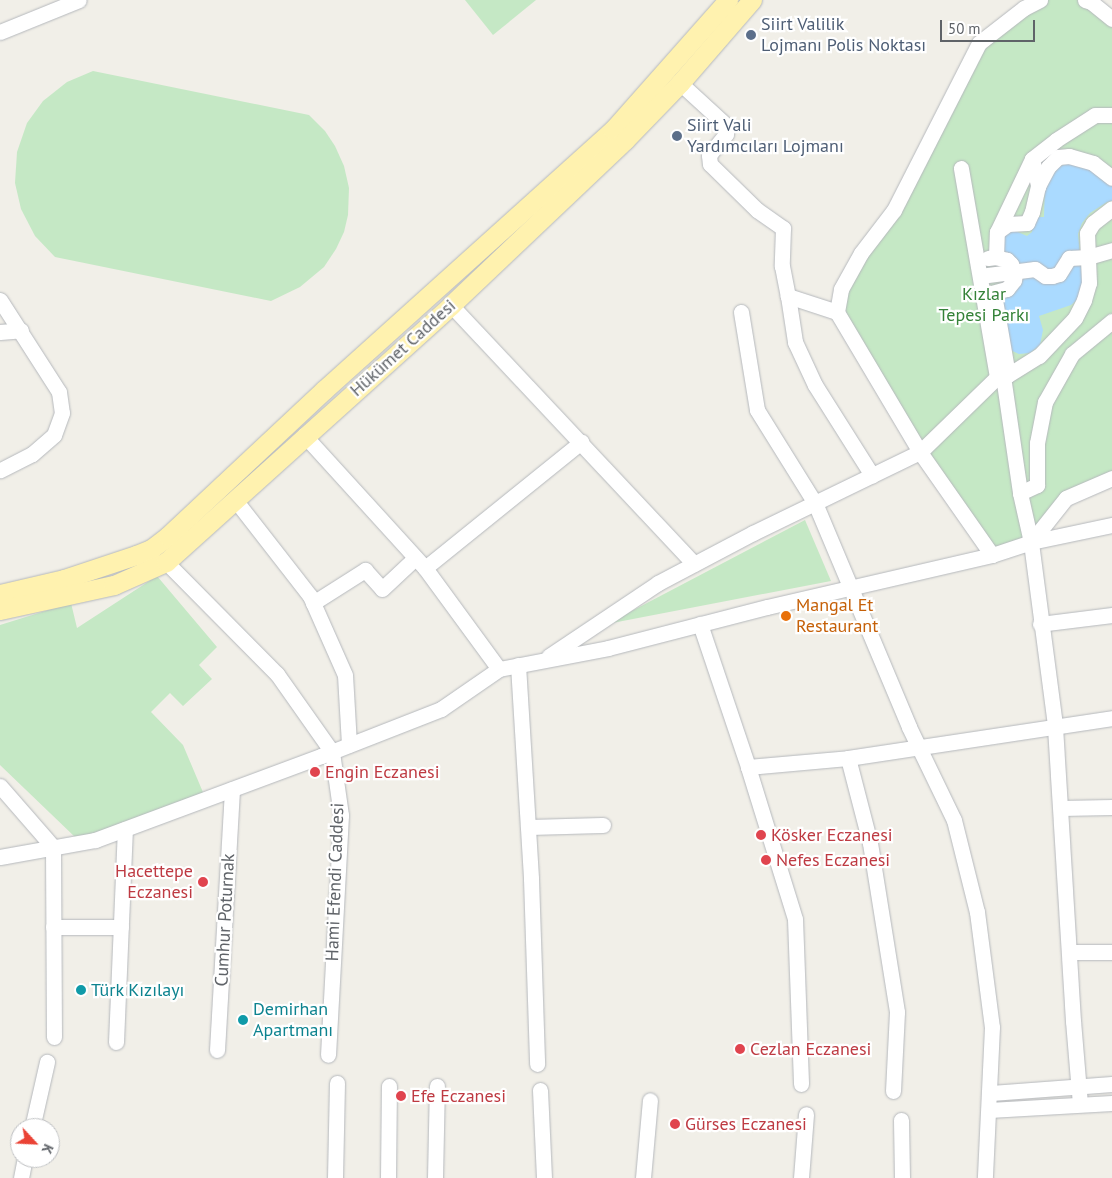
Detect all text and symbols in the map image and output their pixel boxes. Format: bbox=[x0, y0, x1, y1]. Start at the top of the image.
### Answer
scale bar bbox=[942, 10, 1037, 42]
place label: Siirt Valilik Lojmanı Polis Noktası bbox=[761, 14, 926, 56]
text: 50 m bbox=[948, 19, 981, 38]
marker: Siirt Valilik Lojmanı Polis Noktası bbox=[745, 29, 757, 41]
place label: Siirt Vali Yardımcıları Lojmanı bbox=[687, 115, 844, 158]
marker: Siirt Vali Yardımcıları Lojmanı bbox=[671, 130, 683, 142]
park label: Kızlar Tepesi Parkı bbox=[939, 284, 1029, 326]
street label: Hükümet Caddesi bbox=[346, 295, 460, 401]
place label: Mangal Et Restaurant bbox=[796, 595, 878, 638]
marker: Mangal Et Restaurant bbox=[780, 610, 792, 622]
place label: Engin Eczanesi bbox=[325, 761, 439, 783]
marker: Engin Eczanesi bbox=[309, 766, 321, 778]
street label: Hami Efendi Caddesi bbox=[321, 802, 349, 962]
place label: Kösker Eczanesi bbox=[771, 824, 893, 846]
marker: Kösker Eczanesi bbox=[755, 829, 767, 841]
place label: Nefes Eczanesi bbox=[776, 849, 890, 871]
street label: Cumhur Poturnak bbox=[211, 853, 239, 987]
marker: Nefes Eczanesi bbox=[760, 854, 772, 866]
place label: Hacettepe Eczanesi bbox=[115, 861, 193, 904]
marker: Hacettepe Eczanesi bbox=[197, 876, 209, 888]
place label: Türk Kızılayı bbox=[91, 979, 185, 1001]
marker: Türk Kızılayı bbox=[75, 984, 87, 996]
place label: Demirhan Apartmanı bbox=[253, 999, 333, 1042]
marker: Demirhan Apartmanı bbox=[237, 1014, 249, 1026]
place label: Cezlan Eczanesi bbox=[750, 1038, 871, 1060]
marker: Cezlan Eczanesi bbox=[734, 1043, 746, 1055]
place label: Efe Eczanesi bbox=[411, 1085, 506, 1107]
marker: Efe Eczanesi bbox=[395, 1090, 407, 1102]
place label: Gürses Eczanesi bbox=[685, 1113, 807, 1135]
north arrow bbox=[10, 1118, 60, 1168]
marker: Gürses Eczanesi bbox=[669, 1118, 681, 1130]
text: K bbox=[38, 1141, 58, 1157]

